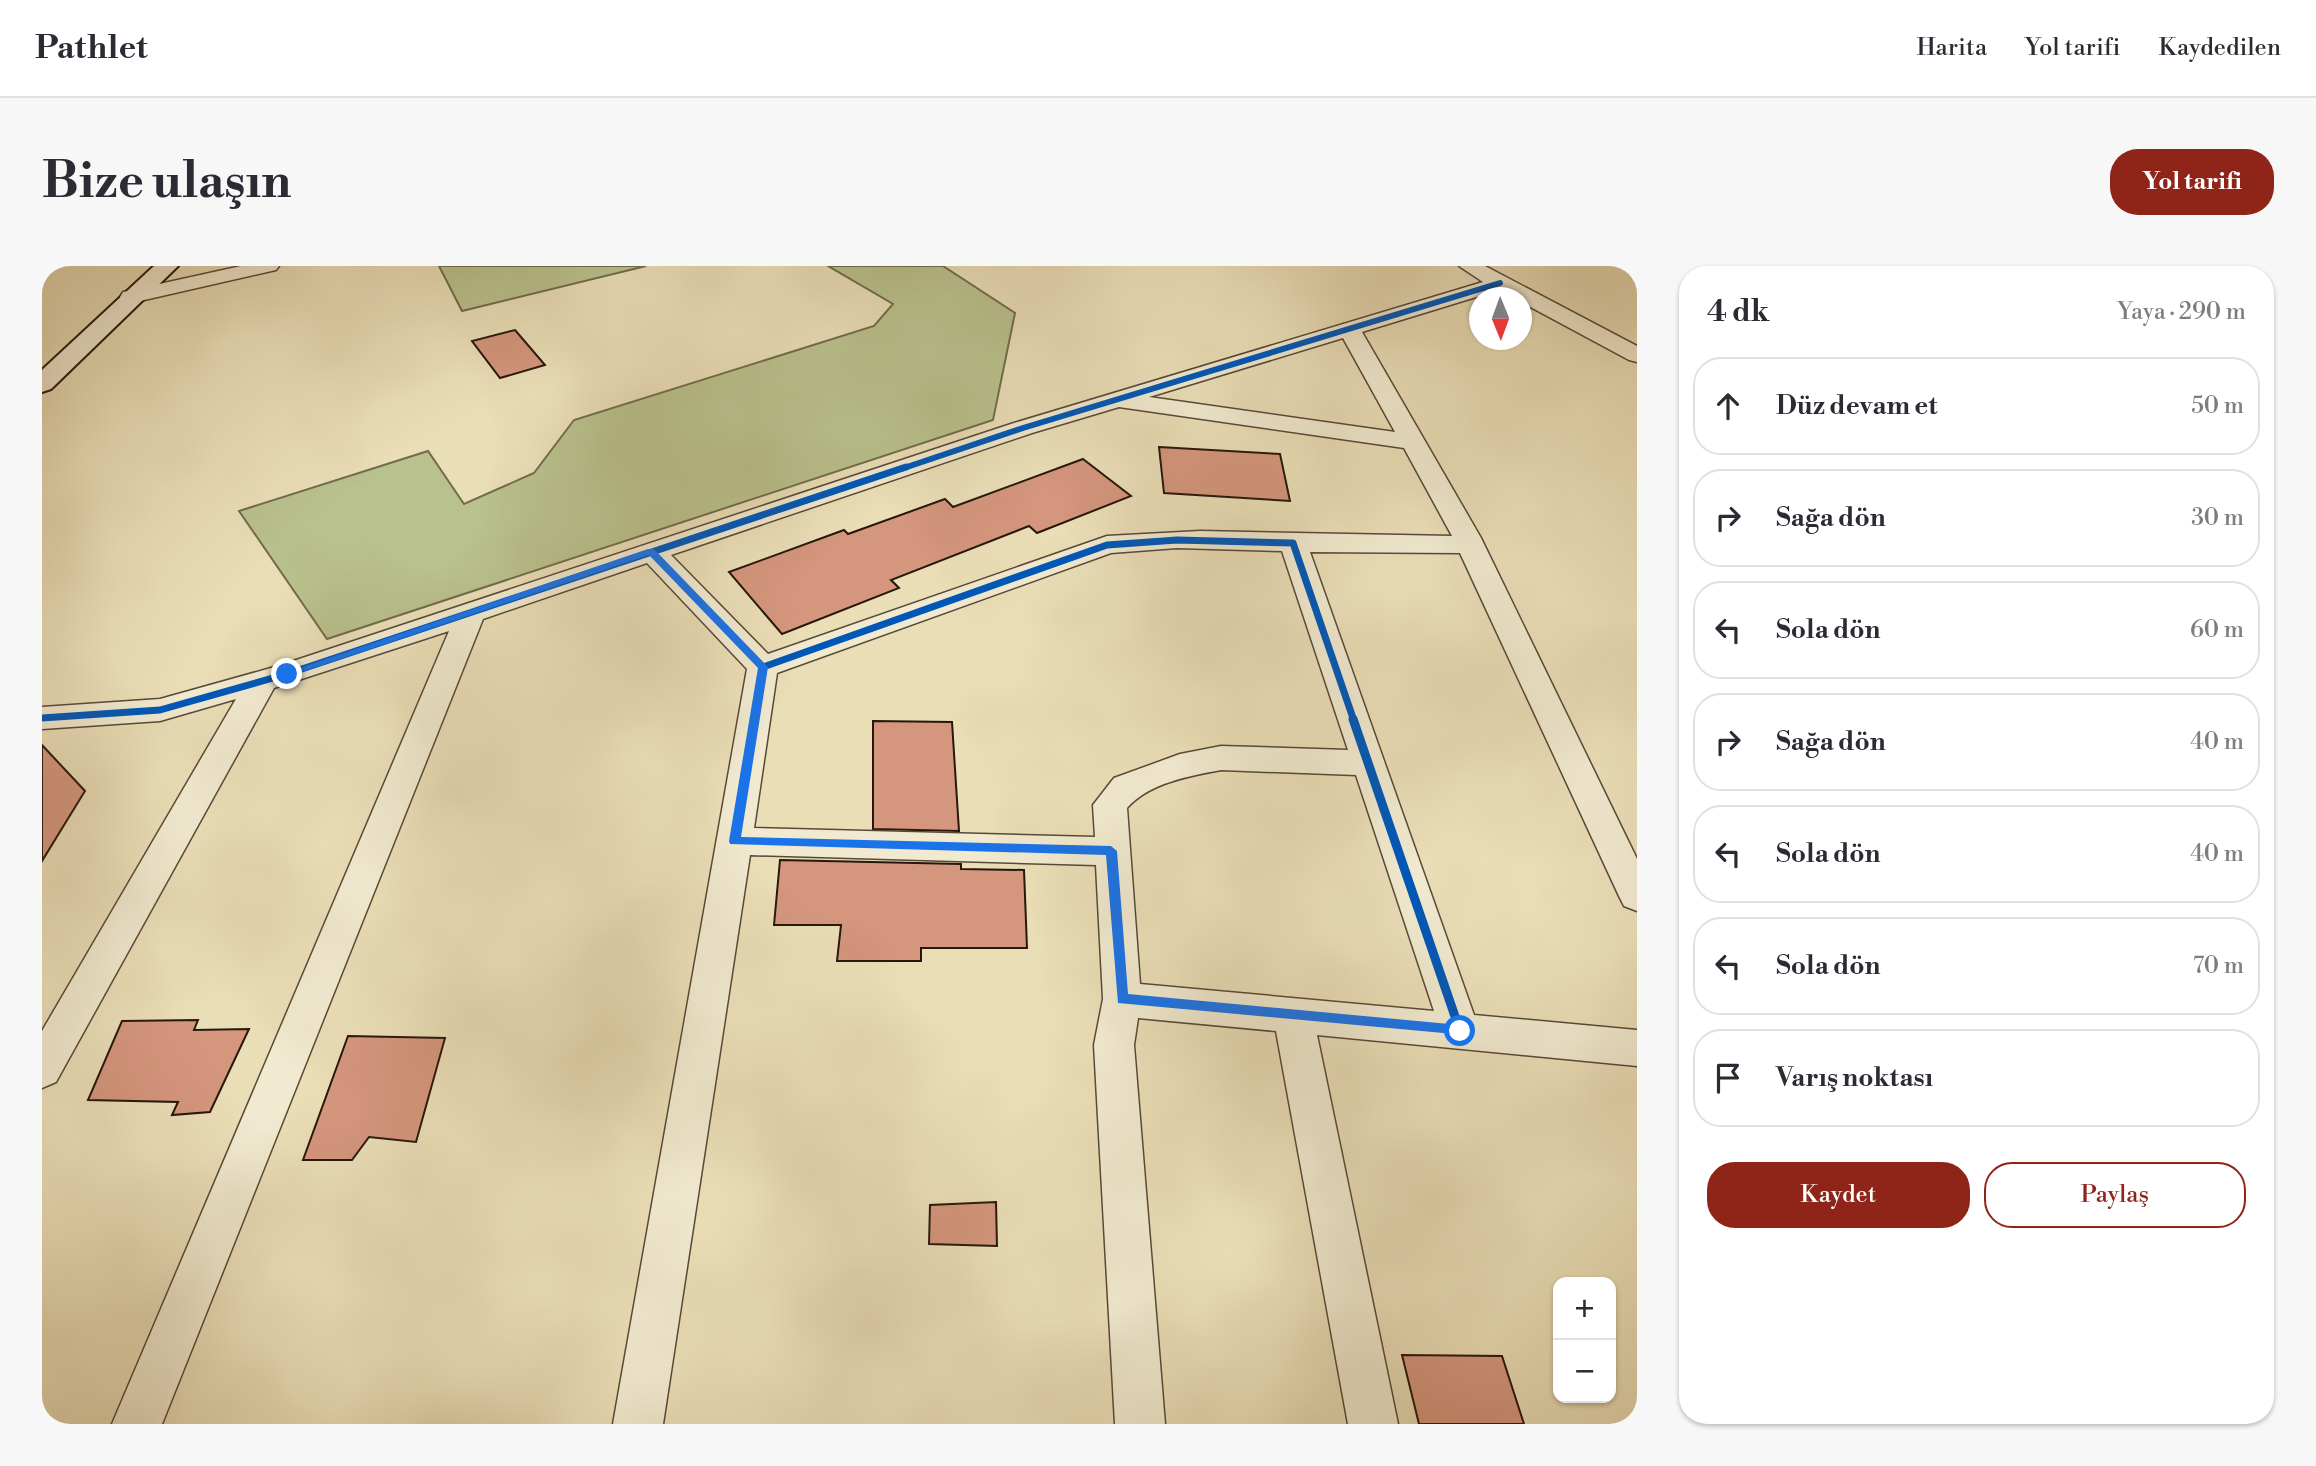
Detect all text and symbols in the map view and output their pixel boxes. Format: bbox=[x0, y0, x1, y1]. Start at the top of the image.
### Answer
text: Pathlet bbox=[35, 28, 148, 69]
text: Harita bbox=[1916, 33, 1987, 63]
text: Yol tarifi bbox=[2025, 33, 2120, 63]
text: Kaydedilen bbox=[2158, 33, 2281, 63]
button: Yol tarifi bbox=[2110, 149, 2274, 215]
text: Bize ulaşın bbox=[42, 152, 291, 213]
north arrow bbox=[1469, 287, 1532, 350]
text: 4 dk bbox=[1707, 293, 1769, 331]
text: Yaya · 290 m bbox=[2117, 298, 2246, 326]
icon: ahead bbox=[1709, 387, 1747, 425]
text: Düz devam et bbox=[1776, 390, 1938, 422]
text: 50 m bbox=[2191, 392, 2244, 420]
icon: right bbox=[1709, 499, 1747, 537]
text: Sağa dön bbox=[1776, 502, 1886, 534]
text: 30 m bbox=[2191, 504, 2244, 532]
icon: left bbox=[1709, 611, 1747, 649]
text: Sola dön bbox=[1776, 614, 1881, 646]
text: 60 m bbox=[2190, 616, 2244, 644]
route end bbox=[271, 658, 302, 689]
icon: right bbox=[1709, 723, 1747, 761]
text: Sağa dön bbox=[1776, 726, 1886, 758]
text: 40 m bbox=[2190, 728, 2244, 756]
icon: left bbox=[1709, 835, 1747, 873]
text: Sola dön bbox=[1776, 838, 1881, 870]
text: 40 m bbox=[2190, 840, 2244, 868]
icon: left bbox=[1709, 947, 1747, 985]
text: Sola dön bbox=[1776, 950, 1881, 982]
text: 70 m bbox=[2193, 952, 2244, 980]
route start bbox=[1444, 1015, 1475, 1046]
icon: arrive bbox=[1709, 1059, 1747, 1097]
text: Varış noktası bbox=[1776, 1062, 1933, 1094]
button: Kaydet bbox=[1707, 1162, 1970, 1228]
button: Paylaş bbox=[1984, 1162, 2246, 1228]
map controls bbox=[1553, 1277, 1616, 1403]
button: + bbox=[1553, 1277, 1616, 1340]
button: − bbox=[1553, 1340, 1616, 1403]

